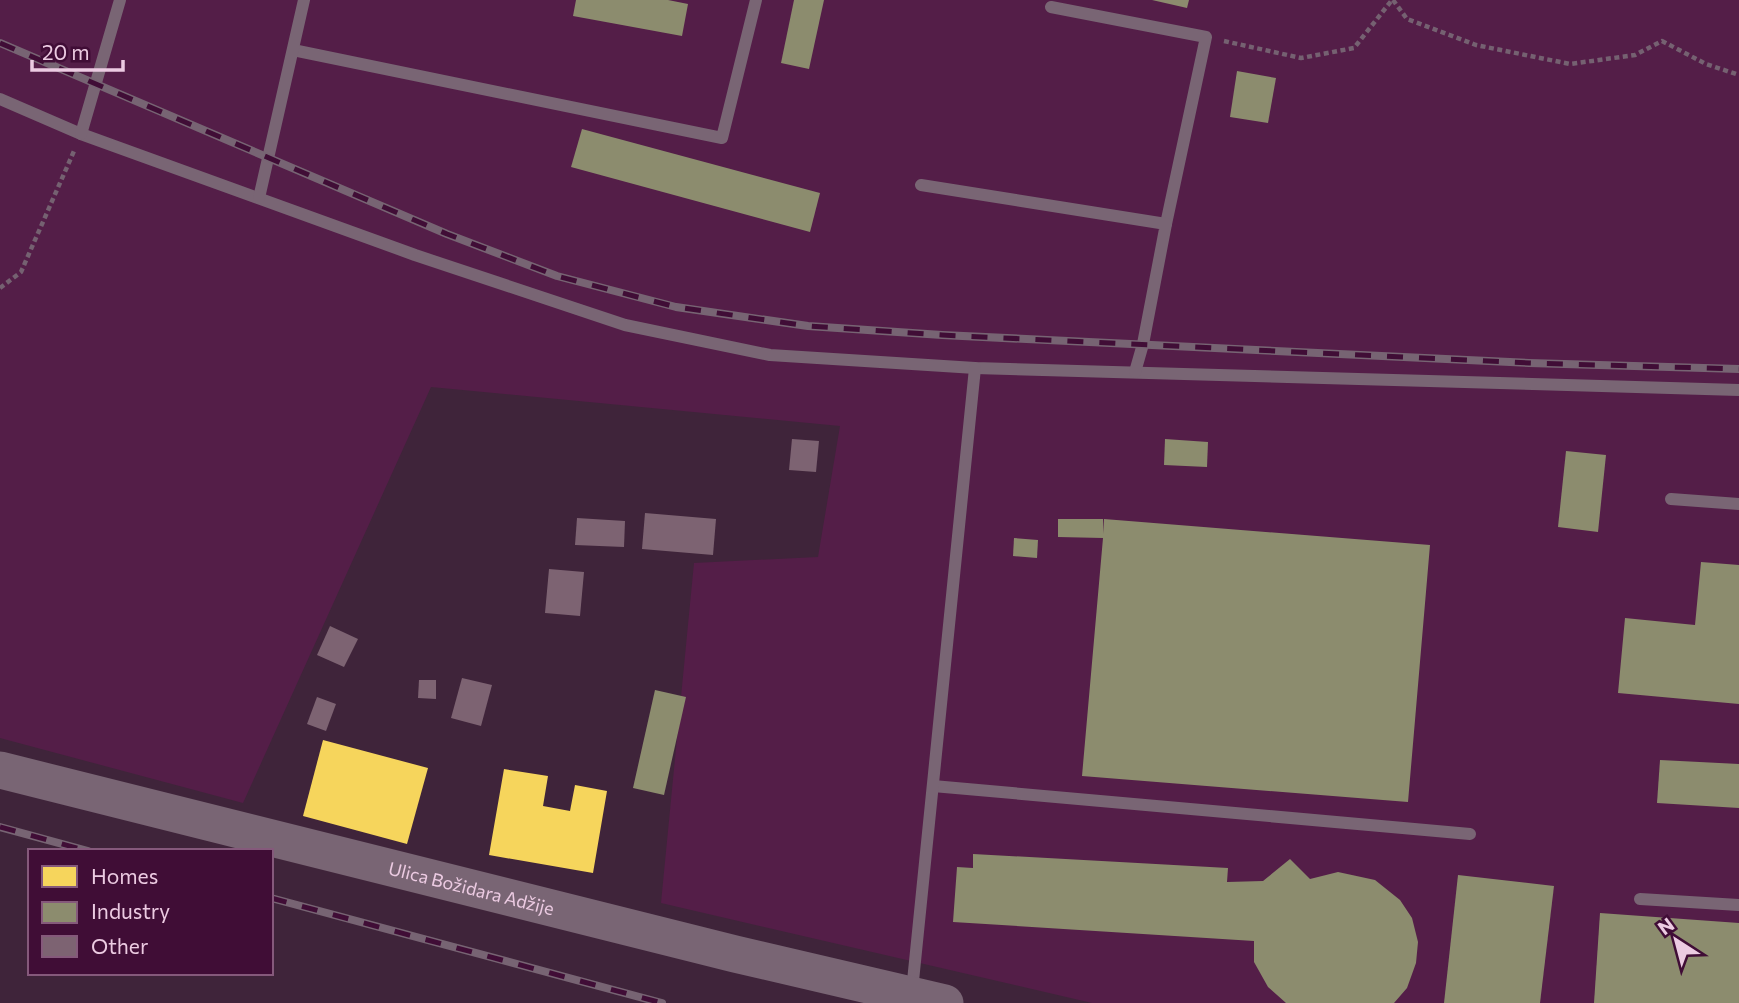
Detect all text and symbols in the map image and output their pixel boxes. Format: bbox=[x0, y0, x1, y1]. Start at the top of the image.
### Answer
scale bar bbox=[32, 28, 122, 72]
text: 20 m bbox=[42, 39, 90, 64]
legend bbox=[28, 849, 273, 975]
street label: Ulica Božidara Adžije bbox=[386, 857, 557, 919]
text: Homes bbox=[91, 863, 158, 888]
text: Industry bbox=[91, 898, 170, 923]
north arrow bbox=[1641, 905, 1711, 975]
text: N bbox=[1653, 912, 1678, 939]
text: Other bbox=[91, 933, 148, 958]

